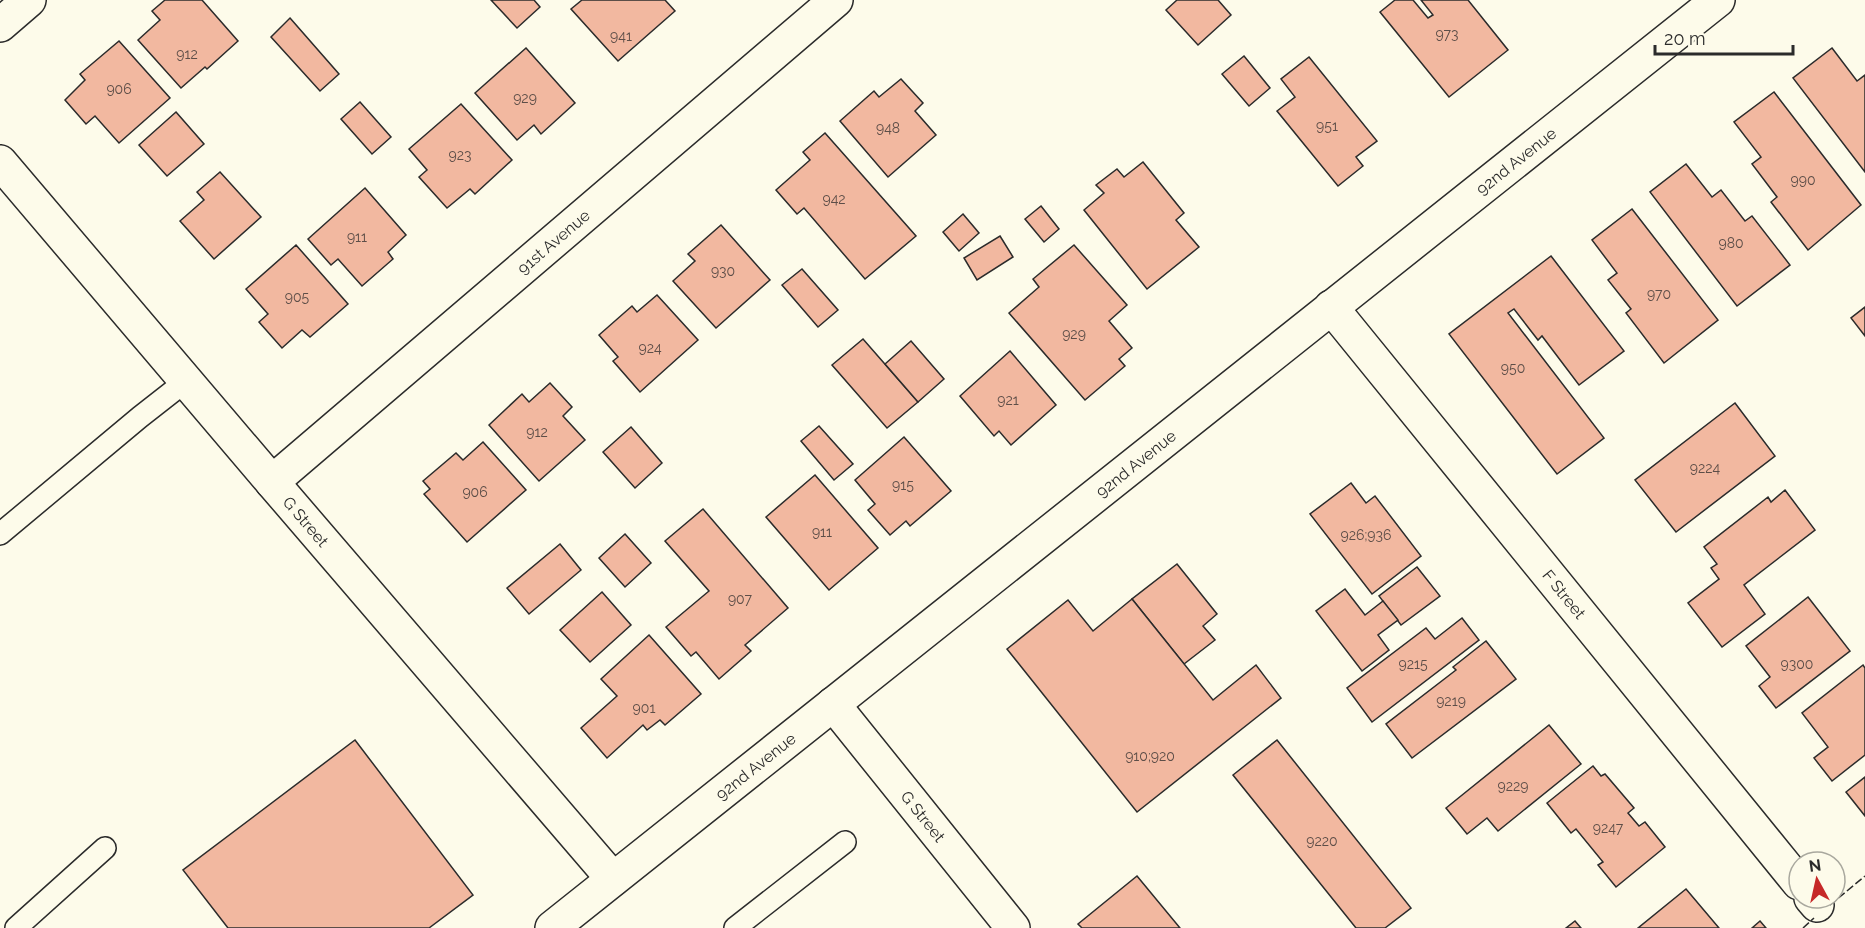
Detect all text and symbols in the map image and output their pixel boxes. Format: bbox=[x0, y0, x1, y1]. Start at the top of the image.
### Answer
scale bar bbox=[1655, 18, 1793, 56]
house number: 973 bbox=[1435, 26, 1459, 42]
house number: 941 bbox=[610, 28, 632, 44]
text: 20 m bbox=[1664, 28, 1706, 49]
house number: 912 bbox=[176, 46, 198, 62]
house number: 906 bbox=[106, 81, 132, 97]
house number: 929 bbox=[513, 90, 537, 106]
house number: 951 bbox=[1316, 118, 1338, 134]
house number: 948 bbox=[876, 120, 900, 136]
street label: 92nd Avenue bbox=[1472, 124, 1560, 199]
house number: 923 bbox=[449, 147, 471, 163]
house number: 990 bbox=[1791, 172, 1815, 188]
house number: 942 bbox=[822, 191, 846, 207]
street label: 91st Avenue bbox=[514, 206, 594, 278]
house number: 911 bbox=[347, 229, 367, 245]
house number: 980 bbox=[1718, 235, 1744, 251]
house number: 930 bbox=[711, 263, 735, 279]
house number: 970 bbox=[1647, 286, 1671, 302]
house number: 905 bbox=[285, 289, 310, 305]
house number: 929 bbox=[1062, 326, 1086, 342]
house number: 924 bbox=[638, 340, 662, 356]
house number: 950 bbox=[1501, 360, 1525, 376]
house number: 921 bbox=[997, 392, 1019, 408]
house number: 912 bbox=[526, 424, 548, 440]
street label: 92nd Avenue bbox=[1092, 426, 1180, 501]
house number: 9224 bbox=[1690, 460, 1721, 476]
house number: 915 bbox=[892, 477, 914, 493]
house number: 906 bbox=[462, 484, 488, 500]
street label: G Street bbox=[279, 493, 333, 551]
house number: 911 bbox=[812, 524, 832, 540]
house number: 926;936 bbox=[1341, 527, 1391, 543]
street label: F Street bbox=[1538, 566, 1590, 623]
house number: 907 bbox=[728, 591, 753, 607]
house number: 9215 bbox=[1398, 656, 1428, 672]
house number: 9300 bbox=[1781, 656, 1813, 672]
house number: 9219 bbox=[1436, 693, 1466, 709]
house number: 901 bbox=[633, 700, 655, 716]
street label: 92nd Avenue bbox=[712, 729, 800, 804]
house number: 910;920 bbox=[1125, 748, 1175, 764]
house number: 9229 bbox=[1498, 778, 1529, 794]
street label: G Street bbox=[897, 787, 949, 846]
house number: 9247 bbox=[1593, 820, 1624, 836]
house number: 9220 bbox=[1306, 833, 1338, 849]
north arrow bbox=[1787, 850, 1847, 910]
text: N bbox=[1808, 855, 1822, 876]

